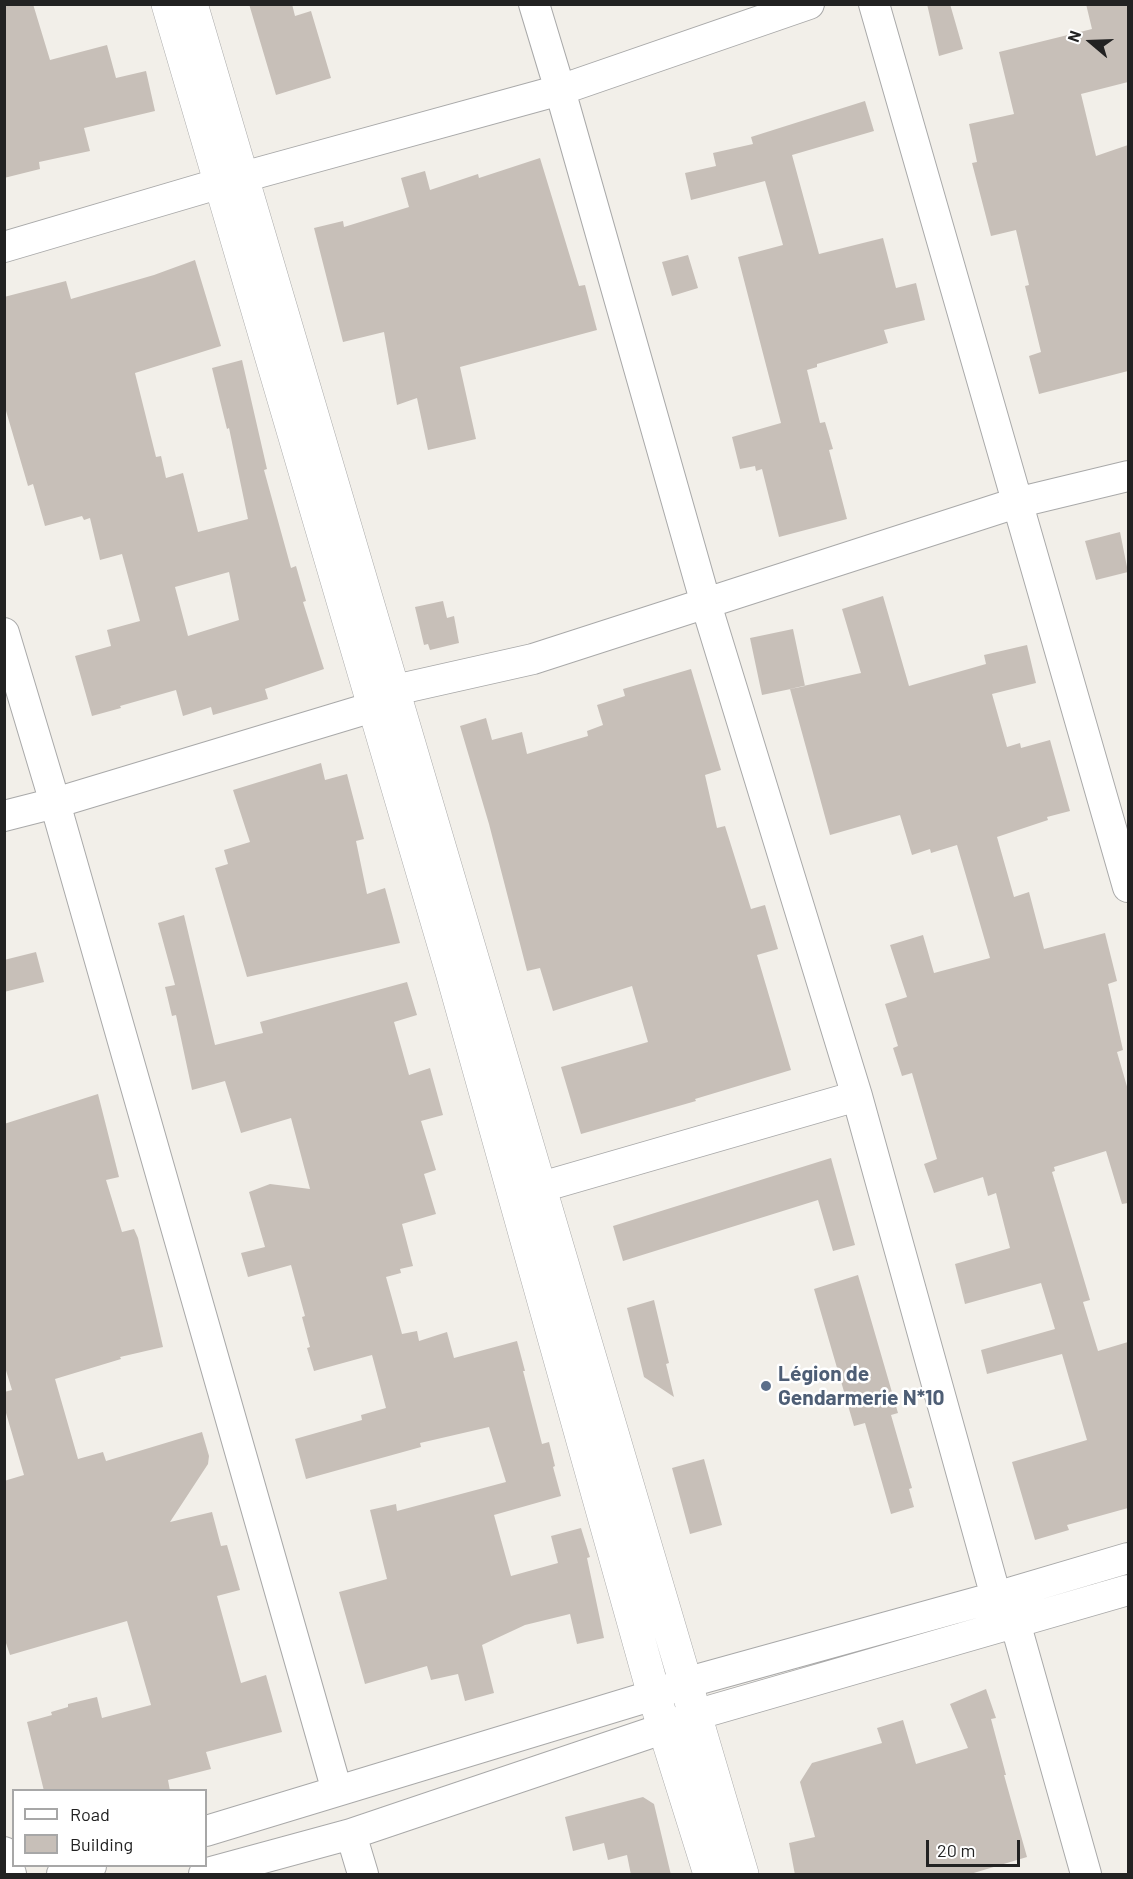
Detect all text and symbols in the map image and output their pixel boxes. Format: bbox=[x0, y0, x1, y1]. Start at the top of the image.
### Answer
north arrow bbox=[1061, 12, 1121, 72]
text: N bbox=[1063, 28, 1084, 44]
place label: Légion de Gendarmerie N*10 bbox=[778, 1361, 944, 1411]
marker: Légion de Gendarmerie N*10 bbox=[759, 1379, 773, 1393]
legend bbox=[12, 1789, 207, 1867]
text: Road bbox=[70, 1803, 110, 1825]
scale bar bbox=[929, 1828, 1024, 1866]
text: Building bbox=[70, 1833, 133, 1855]
text: 20 m bbox=[937, 1839, 975, 1861]

